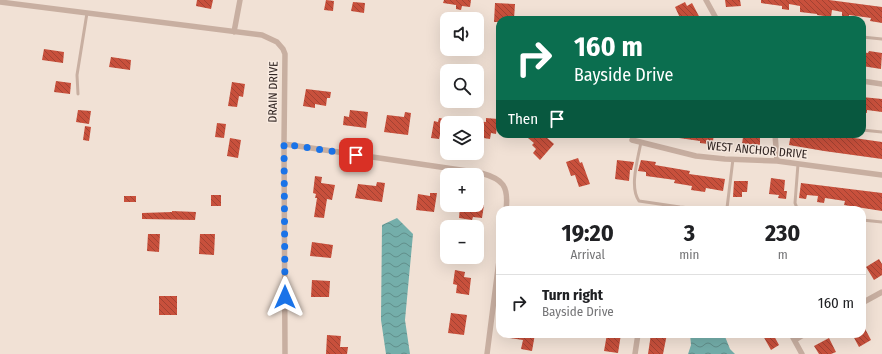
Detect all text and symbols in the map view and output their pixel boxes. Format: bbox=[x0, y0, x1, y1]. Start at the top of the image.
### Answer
map controls bbox=[440, 12, 484, 264]
button: sound bbox=[440, 12, 484, 56]
text: 160 m bbox=[574, 30, 643, 63]
icon: right bbox=[508, 32, 560, 84]
street label: DRAIN DRIVE bbox=[265, 61, 281, 123]
button: search bbox=[440, 64, 484, 108]
text: Bayside Drive bbox=[574, 64, 673, 86]
icon: arrive bbox=[546, 108, 568, 130]
text: Then bbox=[508, 110, 538, 128]
button: layers bbox=[440, 116, 484, 160]
pin bbox=[339, 138, 373, 172]
street label: WEST ANCHOR DRIVE bbox=[706, 139, 808, 161]
icon: arrive bbox=[345, 144, 367, 166]
button: + bbox=[440, 168, 484, 212]
text: 19:20 bbox=[562, 219, 614, 247]
text: 3 bbox=[684, 219, 695, 247]
text: 230 bbox=[765, 219, 800, 247]
button: − bbox=[440, 220, 484, 264]
text: Arrival bbox=[570, 247, 605, 262]
text: min bbox=[679, 247, 699, 262]
text: m bbox=[778, 247, 788, 262]
position arrow bbox=[264, 276, 306, 318]
text: Turn right bbox=[542, 286, 603, 304]
icon: right bbox=[508, 292, 530, 314]
text: 160 m bbox=[818, 294, 854, 312]
text: Bayside Drive bbox=[542, 304, 614, 319]

